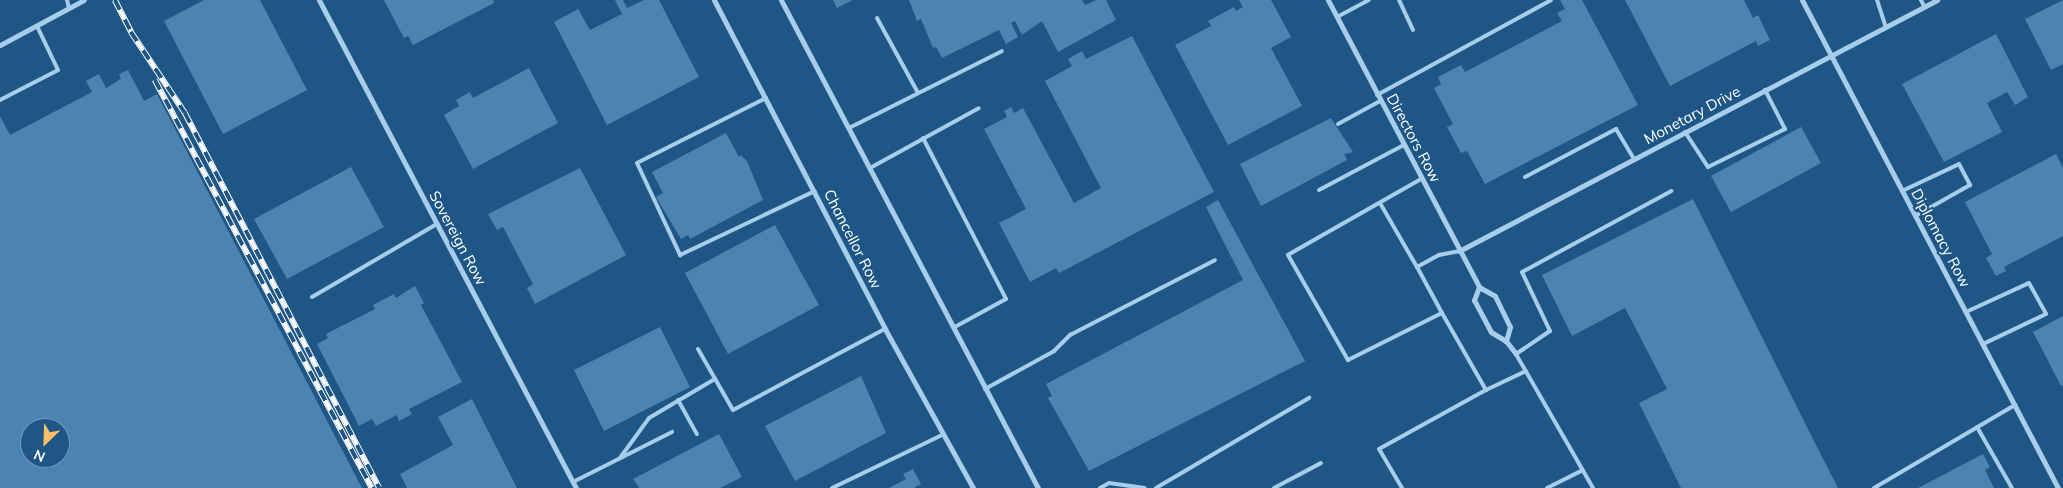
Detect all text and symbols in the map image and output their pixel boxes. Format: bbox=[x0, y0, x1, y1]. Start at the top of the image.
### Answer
street label: Monetary Drive bbox=[1641, 82, 1743, 148]
street label: Directors Row bbox=[1383, 91, 1445, 185]
street label: Chancellor Row bbox=[820, 186, 886, 292]
street label: Diplomacy Row bbox=[1907, 186, 1975, 290]
street label: Sovereign Row bbox=[426, 188, 490, 288]
north arrow bbox=[20, 418, 70, 468]
text: N bbox=[31, 445, 48, 466]

